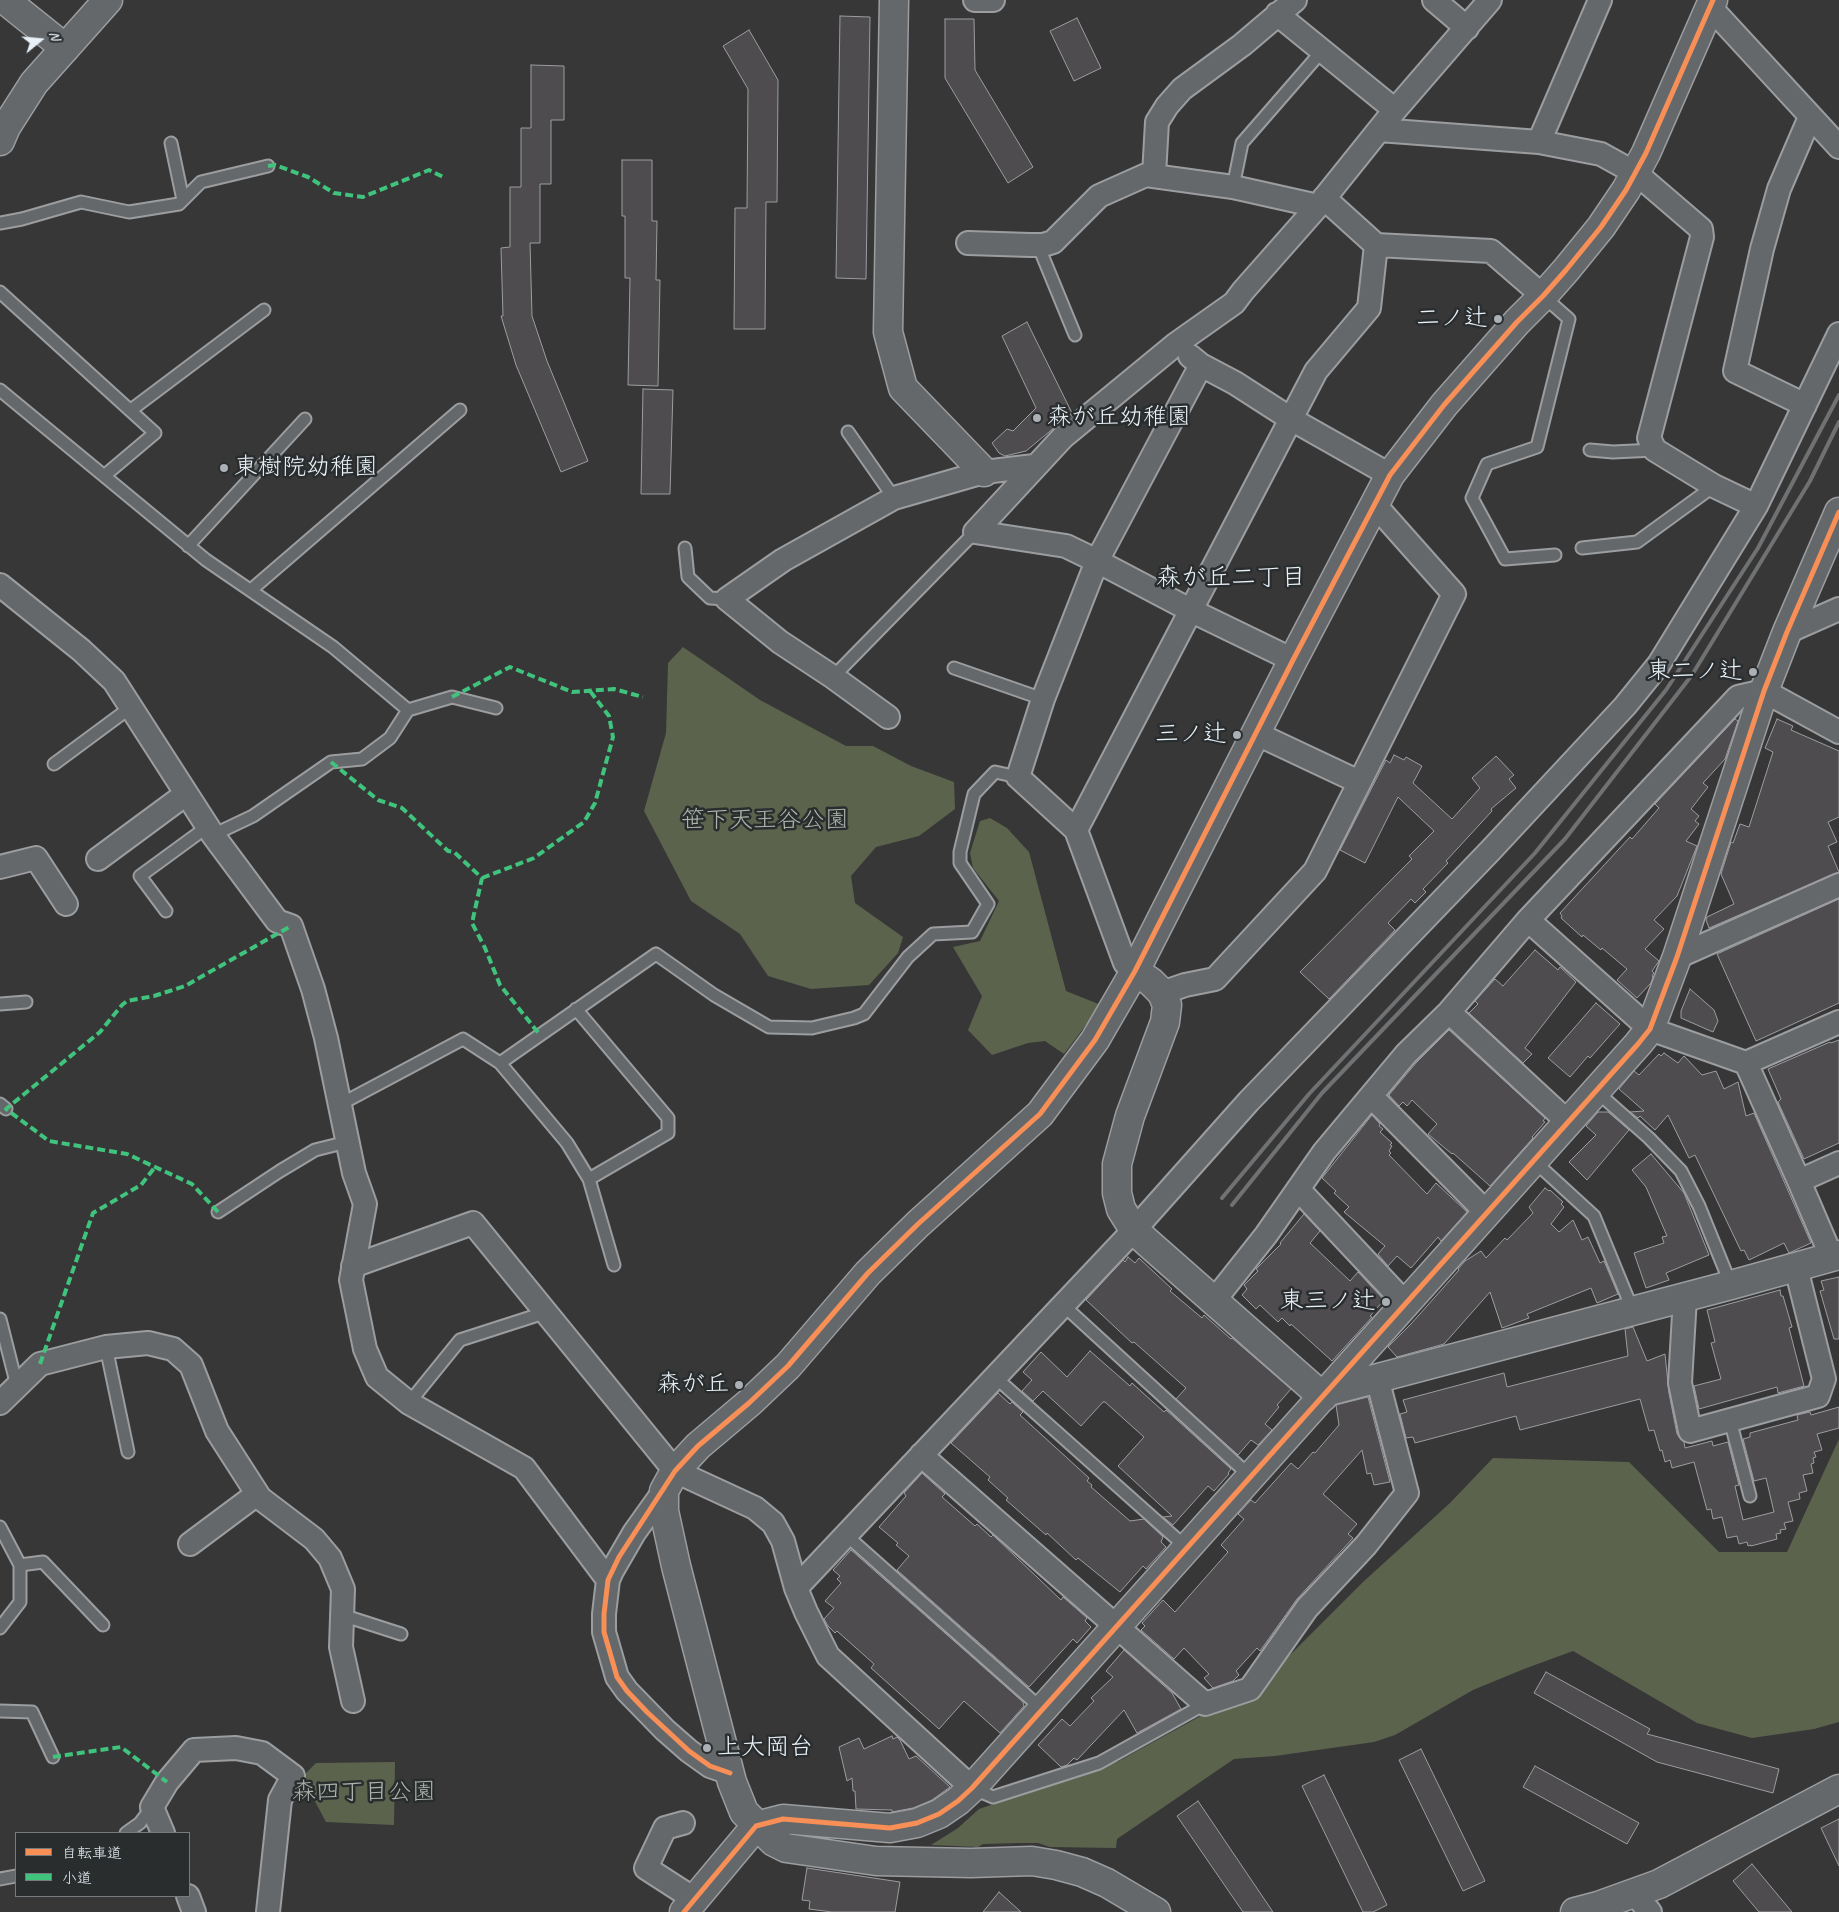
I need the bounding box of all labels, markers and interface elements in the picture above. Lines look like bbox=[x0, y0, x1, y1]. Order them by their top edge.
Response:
north arrow bbox=[15, 15, 65, 65]
text: N bbox=[45, 29, 64, 42]
place label: 二ノ辻 bbox=[1416, 305, 1488, 333]
marker: 二ノ辻 bbox=[1492, 313, 1504, 325]
place label: 森が丘幼稚園 bbox=[1047, 404, 1191, 432]
marker: 森が丘幼稚園 bbox=[1031, 412, 1043, 424]
place label: 東樹院幼稚園 bbox=[234, 454, 378, 482]
marker: 東樹院幼稚園 bbox=[218, 462, 230, 474]
district label: 森が丘二丁目 bbox=[1156, 563, 1306, 593]
place label: 東二ノ辻 bbox=[1647, 658, 1743, 686]
marker: 東二ノ辻 bbox=[1747, 666, 1759, 678]
place label: 三ノ辻 bbox=[1155, 721, 1227, 749]
marker: 三ノ辻 bbox=[1231, 729, 1243, 741]
park label: 笹下天王谷公園 bbox=[681, 807, 849, 835]
place label: 東三ノ辻 bbox=[1280, 1288, 1376, 1316]
marker: 東三ノ辻 bbox=[1380, 1296, 1392, 1308]
place label: 森が丘 bbox=[657, 1371, 729, 1399]
marker: 森が丘 bbox=[733, 1379, 745, 1391]
place label: 上大岡台 bbox=[717, 1734, 813, 1762]
marker: 上大岡台 bbox=[701, 1742, 713, 1754]
park label: 森四丁目公園 bbox=[292, 1779, 436, 1807]
legend bbox=[15, 1832, 190, 1897]
text: 自転車道 bbox=[62, 1844, 122, 1863]
text: 小道 bbox=[62, 1869, 92, 1888]

